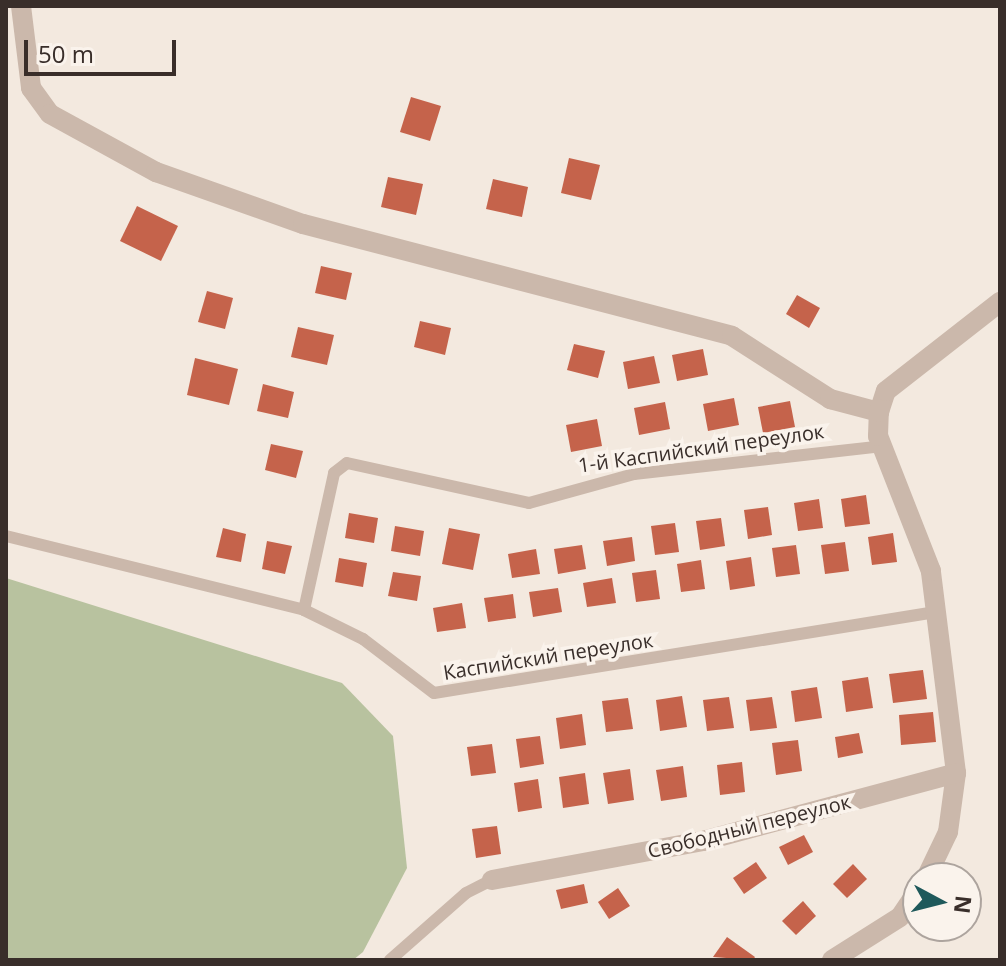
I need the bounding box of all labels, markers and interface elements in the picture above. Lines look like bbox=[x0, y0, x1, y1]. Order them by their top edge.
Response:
scale bar bbox=[28, 24, 180, 74]
text: 50 m bbox=[38, 37, 94, 70]
street label: 1-й Каспийский переулок bbox=[577, 419, 825, 477]
street label: Каспийский переулок bbox=[441, 628, 655, 684]
street label: Свободный переулок bbox=[645, 789, 853, 863]
north arrow bbox=[902, 862, 982, 942]
text: N bbox=[948, 894, 980, 915]

